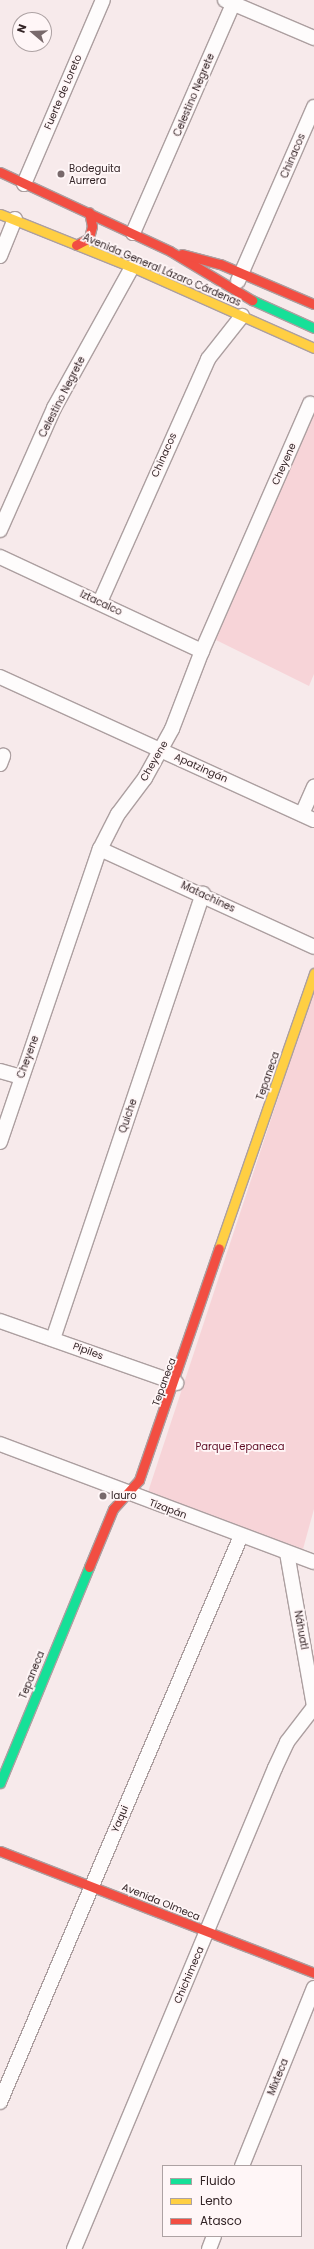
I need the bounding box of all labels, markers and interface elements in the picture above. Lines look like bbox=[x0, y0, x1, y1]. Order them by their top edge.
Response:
north arrow bbox=[12, 12, 52, 52]
text: N bbox=[13, 22, 31, 35]
street label: Celestino Negrete bbox=[171, 52, 217, 138]
street label: Fuerte de Loreto bbox=[42, 53, 84, 131]
street label: Chinacos bbox=[278, 132, 308, 180]
place label: Bodeguita Aurrera bbox=[69, 162, 121, 186]
marker: Bodeguita Aurrera bbox=[56, 169, 66, 179]
street label: Avenida General Lázaro Cárdenas bbox=[81, 231, 243, 309]
street label: Celestino Negrete bbox=[36, 355, 88, 439]
street label: Chinacos bbox=[149, 431, 179, 479]
street label: Cheyene bbox=[269, 441, 299, 487]
street label: Iztacalco bbox=[78, 588, 124, 618]
street label: Cheyene bbox=[138, 739, 170, 783]
street label: Apatzingán bbox=[172, 751, 230, 785]
street label: Matachines bbox=[179, 879, 237, 915]
street label: Cheyene bbox=[15, 1034, 41, 1080]
street label: Tepaneca bbox=[254, 1050, 282, 1102]
street label: Quiche bbox=[117, 1097, 139, 1135]
street label: Pipiles bbox=[71, 1340, 105, 1362]
street label: Tepaneca bbox=[150, 1356, 178, 1408]
park label: Parque Tepaneca bbox=[196, 1441, 284, 1453]
place label: lauro bbox=[111, 1490, 137, 1502]
marker: lauro bbox=[98, 1491, 108, 1501]
street label: Tizapán bbox=[148, 1497, 188, 1521]
street label: Náhuatl bbox=[292, 1610, 310, 1650]
street label: Tepaneca bbox=[17, 1649, 47, 1701]
street label: Yaqui bbox=[109, 1804, 131, 1834]
street label: Avenida Olmeca bbox=[120, 1881, 202, 1923]
street label: Chichimeca bbox=[172, 1945, 206, 2005]
street label: Mixteca bbox=[265, 2057, 291, 2097]
legend bbox=[162, 2165, 302, 2237]
text: Fluido bbox=[200, 2172, 235, 2189]
text: Lento bbox=[200, 2192, 232, 2209]
text: Atasco bbox=[200, 2212, 242, 2229]

